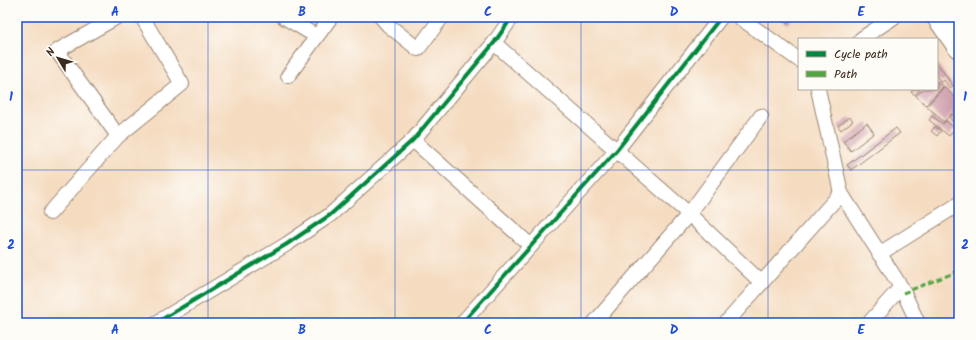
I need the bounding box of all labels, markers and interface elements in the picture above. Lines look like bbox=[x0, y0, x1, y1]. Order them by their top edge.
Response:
text: A bbox=[111, 2, 119, 23]
text: B bbox=[298, 2, 306, 23]
text: C bbox=[484, 2, 492, 23]
text: D bbox=[670, 2, 679, 23]
text: E bbox=[857, 2, 865, 23]
north arrow bbox=[38, 38, 78, 78]
legend bbox=[798, 38, 938, 90]
text: N bbox=[42, 44, 60, 61]
text: Cycle path bbox=[834, 45, 888, 64]
text: Path bbox=[834, 65, 857, 84]
text: 1 bbox=[9, 87, 13, 108]
text: 1 bbox=[963, 87, 967, 108]
text: 2 bbox=[7, 235, 15, 256]
text: 2 bbox=[961, 235, 969, 256]
text: A bbox=[111, 320, 119, 340]
text: B bbox=[298, 320, 306, 340]
text: C bbox=[484, 320, 492, 340]
text: D bbox=[670, 320, 679, 340]
text: E bbox=[857, 320, 865, 340]

